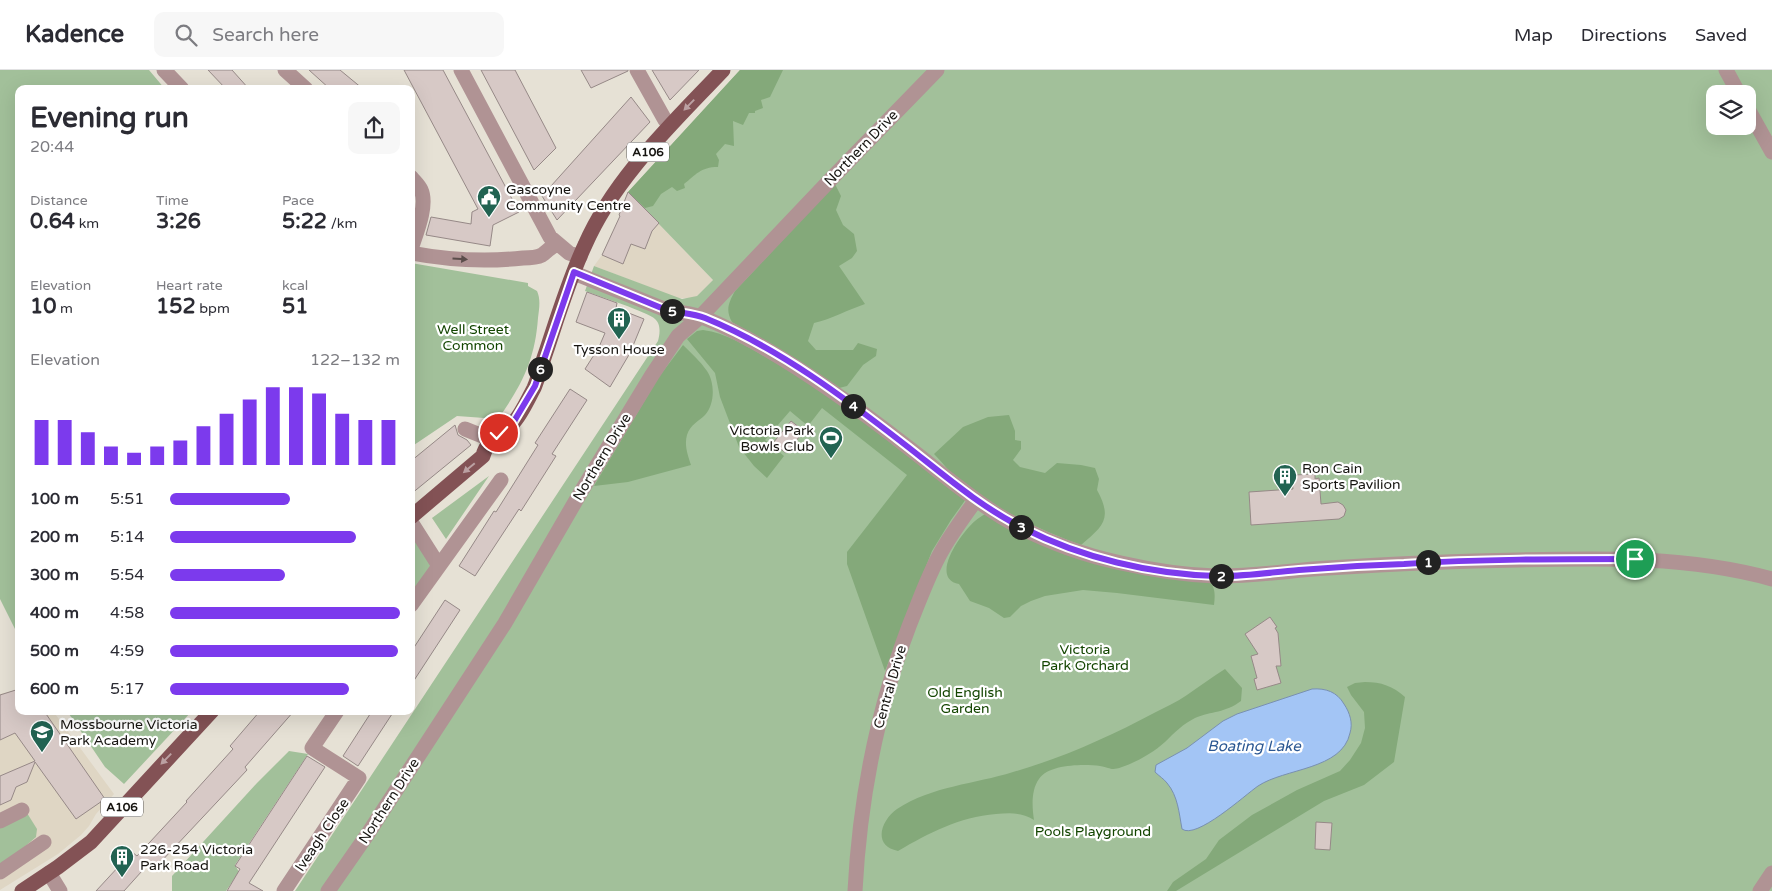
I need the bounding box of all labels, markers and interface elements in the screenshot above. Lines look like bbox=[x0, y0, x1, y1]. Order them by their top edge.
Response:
search box bbox=[154, 12, 504, 57]
text: Kadence bbox=[25, 20, 124, 49]
icon: search bbox=[172, 21, 200, 49]
text: Search here bbox=[212, 24, 319, 46]
text: Map bbox=[1514, 24, 1553, 46]
text: Directions bbox=[1581, 24, 1667, 46]
text: Saved bbox=[1695, 24, 1747, 46]
map controls bbox=[1706, 85, 1756, 135]
button: layers bbox=[1706, 85, 1756, 135]
one-way arrow bbox=[683, 99, 695, 111]
text: Evening run bbox=[30, 101, 189, 135]
button: share bbox=[348, 102, 400, 154]
street label: Northern Drive bbox=[821, 107, 901, 189]
text: 20:44 bbox=[30, 137, 74, 157]
road number: A106 bbox=[627, 142, 669, 161]
place label: Gascoyne Community Centre bbox=[506, 181, 631, 214]
public building icon: Gascoyne Community Centre bbox=[476, 184, 502, 218]
text: Distance bbox=[30, 192, 88, 209]
text: Time bbox=[156, 192, 189, 209]
text: Pace bbox=[282, 192, 314, 209]
text: 0.64 bbox=[30, 209, 75, 234]
text: 3:26 bbox=[156, 209, 201, 234]
text: 5:22 bbox=[282, 209, 327, 234]
text: km bbox=[75, 215, 99, 232]
text: /km bbox=[327, 215, 357, 232]
one-way arrow bbox=[452, 256, 468, 264]
text: Elevation bbox=[30, 277, 91, 294]
text: Heart rate bbox=[156, 277, 223, 294]
text: kcal bbox=[282, 277, 308, 294]
text: 10 bbox=[30, 294, 56, 319]
text: 152 bbox=[156, 294, 196, 319]
text: 51 bbox=[282, 294, 308, 319]
pin: 5 bbox=[660, 298, 684, 324]
text: m bbox=[56, 300, 73, 317]
text: bpm bbox=[196, 300, 230, 317]
text: 5 bbox=[668, 303, 677, 320]
building icon: Tysson House bbox=[606, 306, 632, 340]
park label: Well Street Common bbox=[437, 321, 510, 354]
place label: Tysson House bbox=[573, 341, 665, 358]
text: Elevation bbox=[30, 350, 100, 370]
text: 122–132 m bbox=[310, 350, 400, 370]
pin: 6 bbox=[528, 356, 552, 382]
text: 6 bbox=[536, 361, 545, 378]
pin: 4 bbox=[840, 394, 866, 418]
text: 4 bbox=[849, 398, 858, 415]
street label: Northern Drive bbox=[569, 410, 635, 504]
pin bbox=[478, 412, 520, 454]
icon: check bbox=[485, 419, 513, 447]
place label: Victoria Park Bowls Club bbox=[729, 422, 814, 455]
sports icon: Victoria Park Bowls Club bbox=[818, 425, 844, 459]
place label: Ron Cain Sports Pavilion bbox=[1302, 460, 1401, 493]
one-way arrow bbox=[462, 462, 475, 473]
building icon: Ron Cain Sports Pavilion bbox=[1272, 463, 1298, 497]
text: 100 m bbox=[30, 489, 79, 509]
text: 5:51 bbox=[110, 489, 144, 509]
pin: 3 bbox=[1008, 514, 1034, 540]
text: 3 bbox=[1017, 519, 1026, 536]
text: 200 m bbox=[30, 527, 79, 547]
text: 5:14 bbox=[110, 527, 144, 547]
pin bbox=[1614, 538, 1656, 580]
icon: arrive bbox=[1621, 545, 1649, 573]
pin: 1 bbox=[1416, 550, 1440, 574]
text: 1 bbox=[1424, 554, 1433, 571]
pin: 2 bbox=[1208, 564, 1234, 588]
text: 300 m bbox=[30, 565, 79, 585]
text: 5:54 bbox=[110, 565, 144, 585]
text: 2 bbox=[1217, 568, 1226, 585]
text: 400 m bbox=[30, 603, 79, 623]
text: 4:58 bbox=[110, 603, 144, 623]
text: 500 m bbox=[30, 641, 79, 661]
text: 4:59 bbox=[110, 641, 144, 661]
park label: Victoria Park Orchard bbox=[1041, 641, 1129, 674]
street label: Central Drive bbox=[870, 643, 910, 731]
text: 600 m bbox=[30, 679, 79, 699]
text: 5:17 bbox=[110, 679, 144, 699]
park label: Old English Garden bbox=[927, 684, 1003, 717]
place label: Mossbourne Victoria Park Academy bbox=[60, 716, 198, 749]
school or university icon: Mossbourne Victoria Park Academy bbox=[29, 719, 55, 753]
water label: Boating Lake bbox=[1207, 737, 1302, 755]
one-way arrow bbox=[160, 753, 172, 765]
street label: Northern Drive bbox=[355, 755, 423, 847]
street label: Iveagh Close bbox=[291, 795, 353, 875]
road number: A106 bbox=[101, 798, 143, 816]
park label: Pools Playground bbox=[1035, 823, 1151, 840]
place label: 226-254 Victoria Park Road bbox=[140, 841, 253, 874]
building icon: 226-254 Victoria Park Road bbox=[109, 844, 135, 878]

